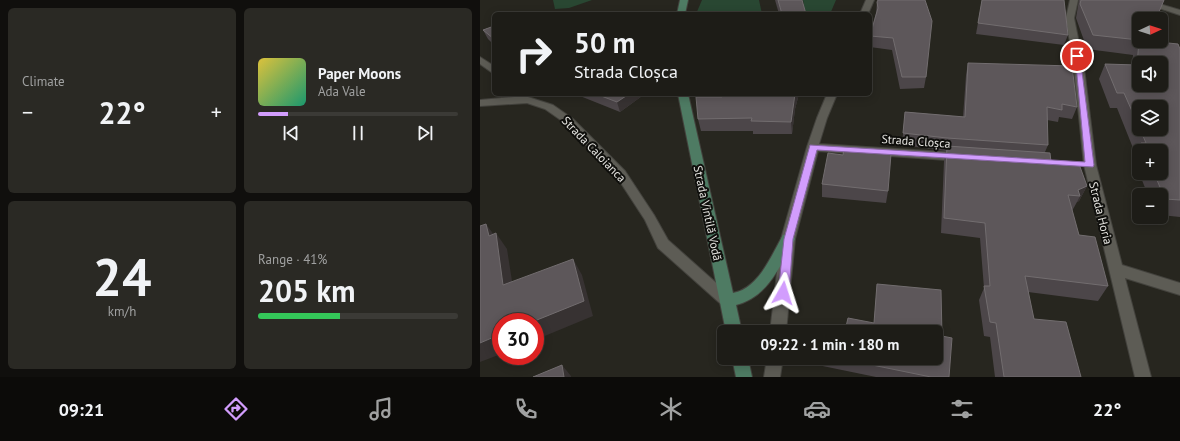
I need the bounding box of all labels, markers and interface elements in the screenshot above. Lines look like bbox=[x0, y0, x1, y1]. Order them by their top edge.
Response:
north arrow bbox=[1132, 12, 1168, 48]
map controls bbox=[1132, 12, 1168, 224]
text: 50 m bbox=[574, 24, 635, 61]
icon: right bbox=[508, 28, 560, 80]
pin bbox=[1060, 39, 1094, 73]
icon: arrive bbox=[1066, 45, 1088, 67]
button: sound bbox=[1132, 56, 1168, 92]
text: Strada Cloșca bbox=[574, 60, 678, 83]
text: Paper Moons bbox=[318, 64, 401, 83]
text: Climate bbox=[22, 73, 65, 90]
text: Ada Vale bbox=[318, 83, 366, 100]
text: 22° bbox=[98, 93, 146, 132]
text: − bbox=[22, 98, 33, 126]
text: + bbox=[211, 98, 222, 126]
button: layers bbox=[1132, 100, 1168, 136]
street label: Strada Caloianca bbox=[559, 113, 629, 185]
icon: previous bbox=[280, 122, 302, 144]
icon: pause bbox=[347, 122, 369, 144]
icon: next bbox=[414, 122, 436, 144]
street label: Strada Cloșca bbox=[881, 131, 951, 151]
button: + bbox=[1132, 144, 1168, 180]
street label: Strada Vintilă Vodă bbox=[691, 164, 725, 262]
street label: Strada Horia bbox=[1086, 180, 1116, 246]
button: − bbox=[1132, 188, 1168, 224]
text: 24 bbox=[93, 243, 151, 310]
text: Range · 41% bbox=[258, 251, 327, 268]
text: 205 km bbox=[258, 271, 356, 310]
position arrow bbox=[762, 272, 804, 314]
text: km/h bbox=[108, 303, 136, 320]
speed limit sign: 30 bbox=[492, 313, 544, 365]
text: 09:22 · 1 min · 180 m bbox=[761, 335, 899, 354]
icon: directions bbox=[222, 395, 250, 423]
icon: music bbox=[367, 395, 395, 423]
icon: phone bbox=[512, 395, 540, 423]
icon: climate bbox=[657, 395, 685, 423]
icon: car bbox=[803, 395, 831, 423]
icon: filters bbox=[948, 395, 976, 423]
text: 09:21 bbox=[59, 398, 104, 421]
text: 22° bbox=[1093, 398, 1121, 421]

